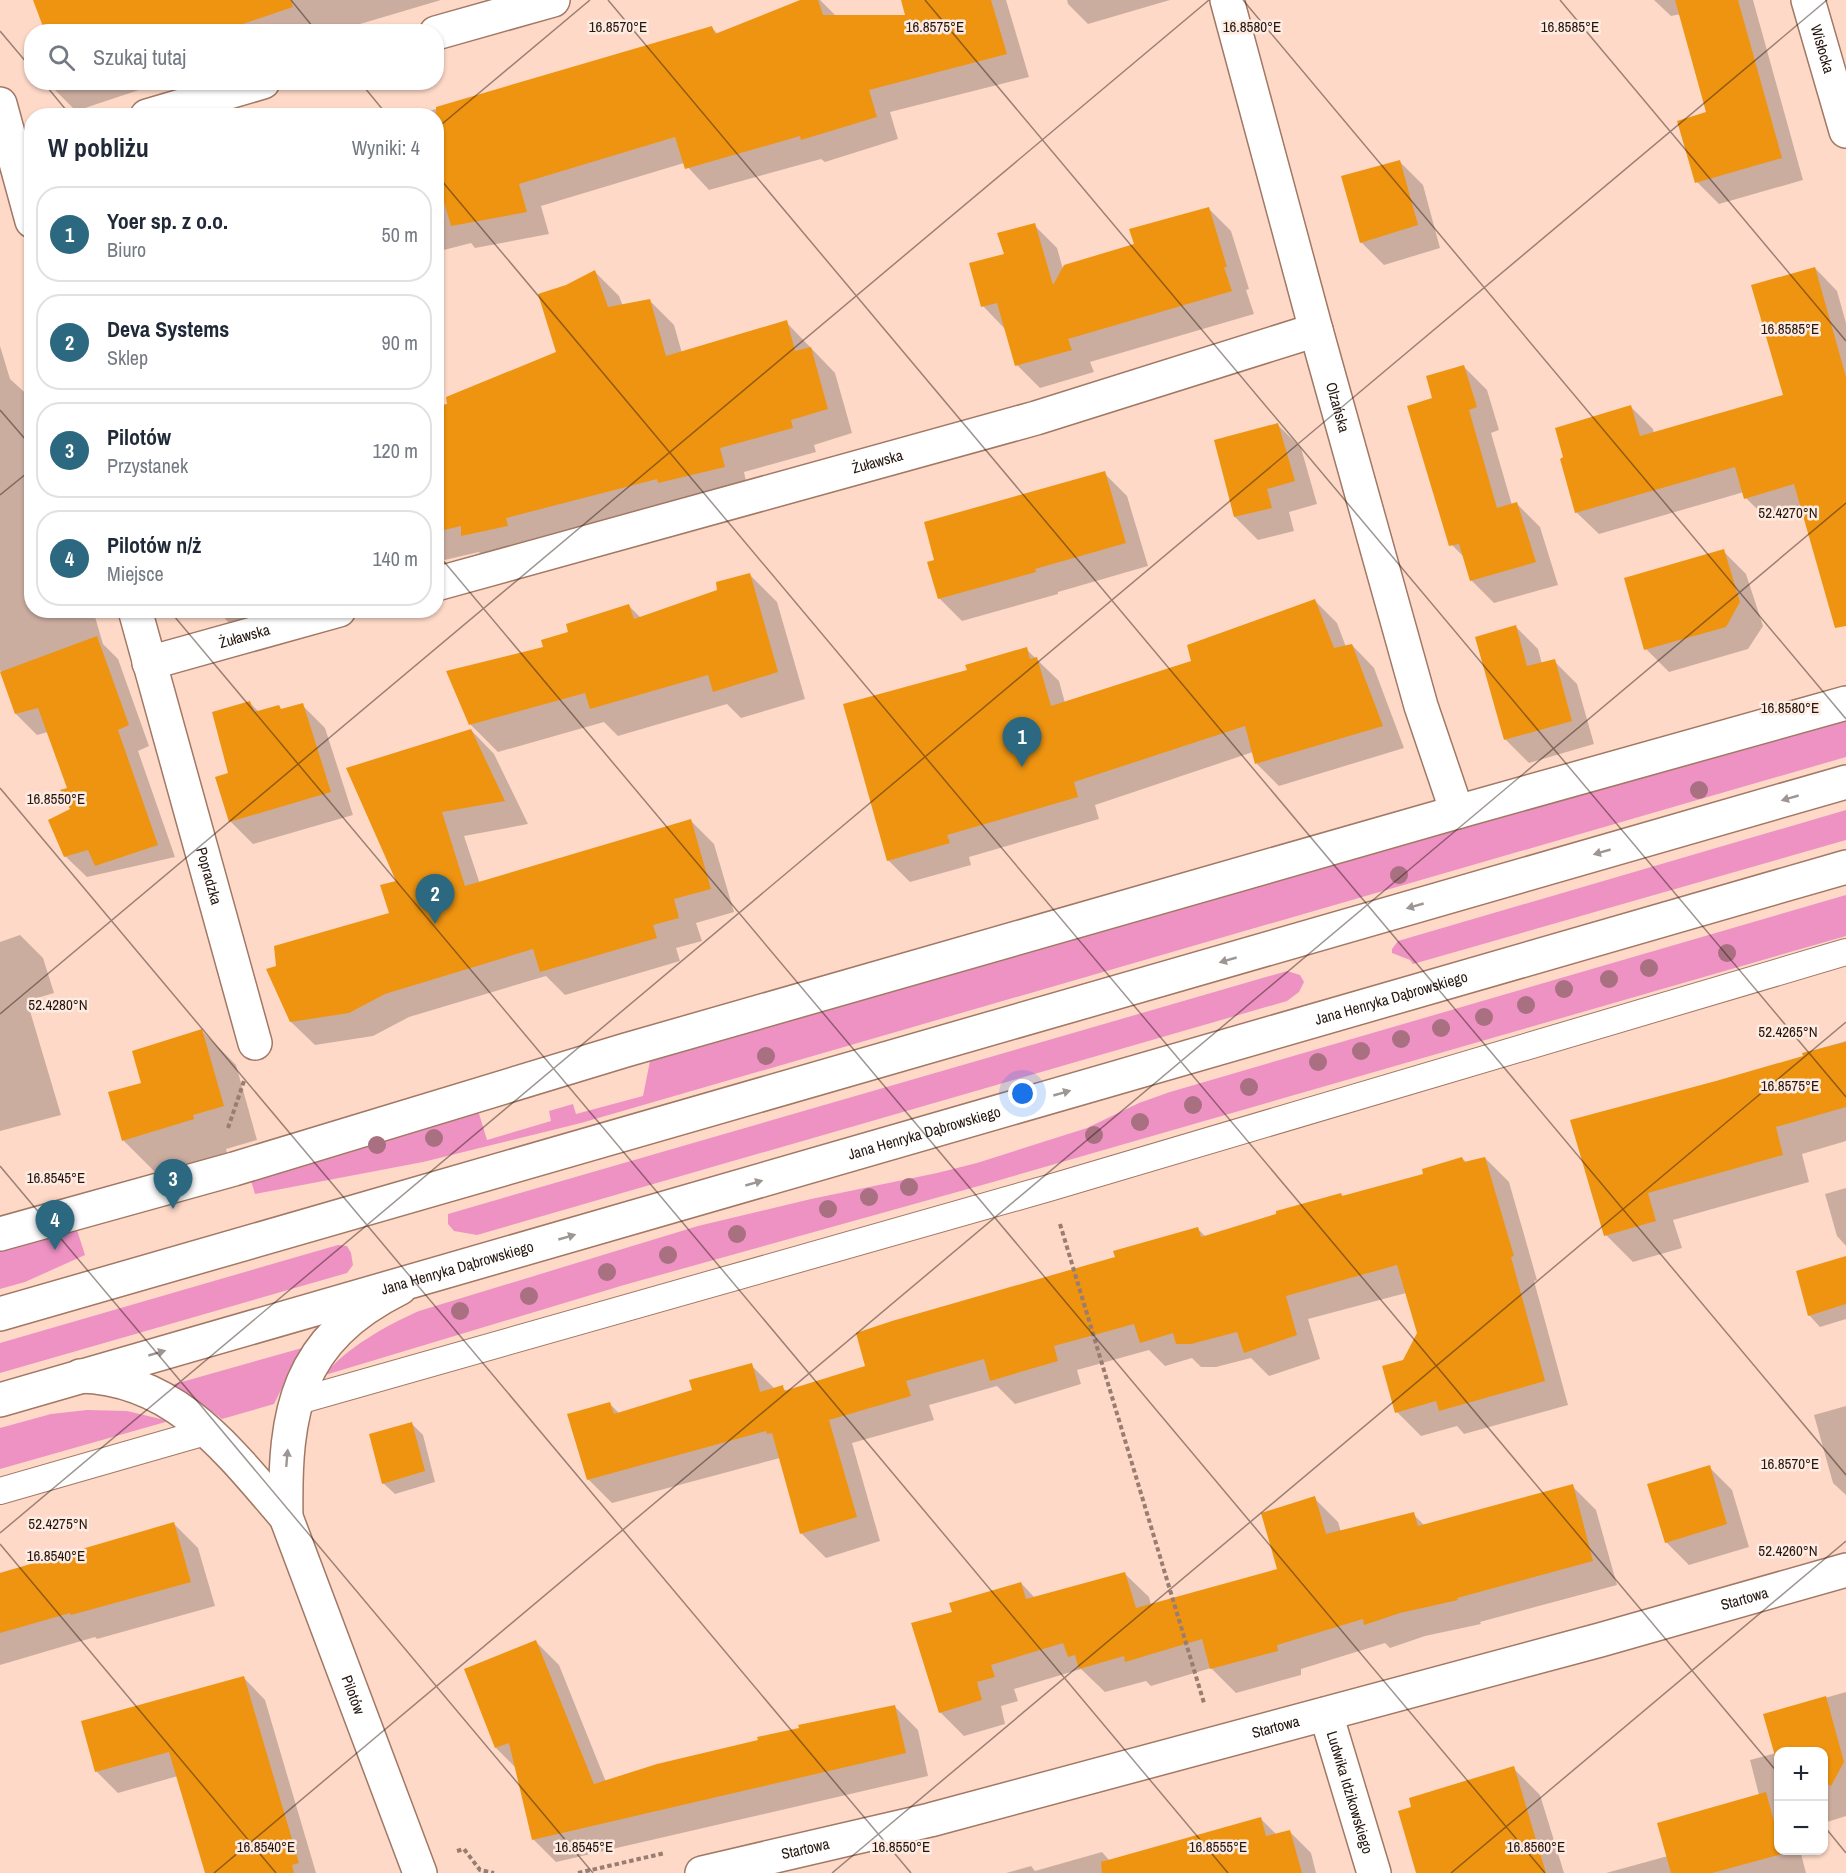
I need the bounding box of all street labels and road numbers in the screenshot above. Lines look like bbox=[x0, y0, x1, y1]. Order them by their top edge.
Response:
street label: Wisłocka bbox=[1806, 22, 1840, 76]
street label: Olzańska bbox=[1321, 380, 1355, 435]
street label: Żuławska bbox=[849, 444, 905, 478]
street label: Żuławska bbox=[216, 619, 272, 653]
street label: Popradzka bbox=[191, 845, 227, 907]
street label: Jana Henryka Dąbrowskiego bbox=[1312, 966, 1470, 1030]
street label: Jana Henryka Dąbrowskiego bbox=[845, 1101, 1003, 1165]
street label: Jana Henryka Dąbrowskiego bbox=[378, 1235, 536, 1299]
street label: Startowa bbox=[1718, 1582, 1771, 1615]
street label: Pilotów bbox=[336, 1672, 370, 1717]
street label: Startowa bbox=[1249, 1710, 1302, 1743]
street label: Ludwika Idzikowskiego bbox=[1322, 1728, 1379, 1856]
street label: Startowa bbox=[779, 1833, 831, 1864]

